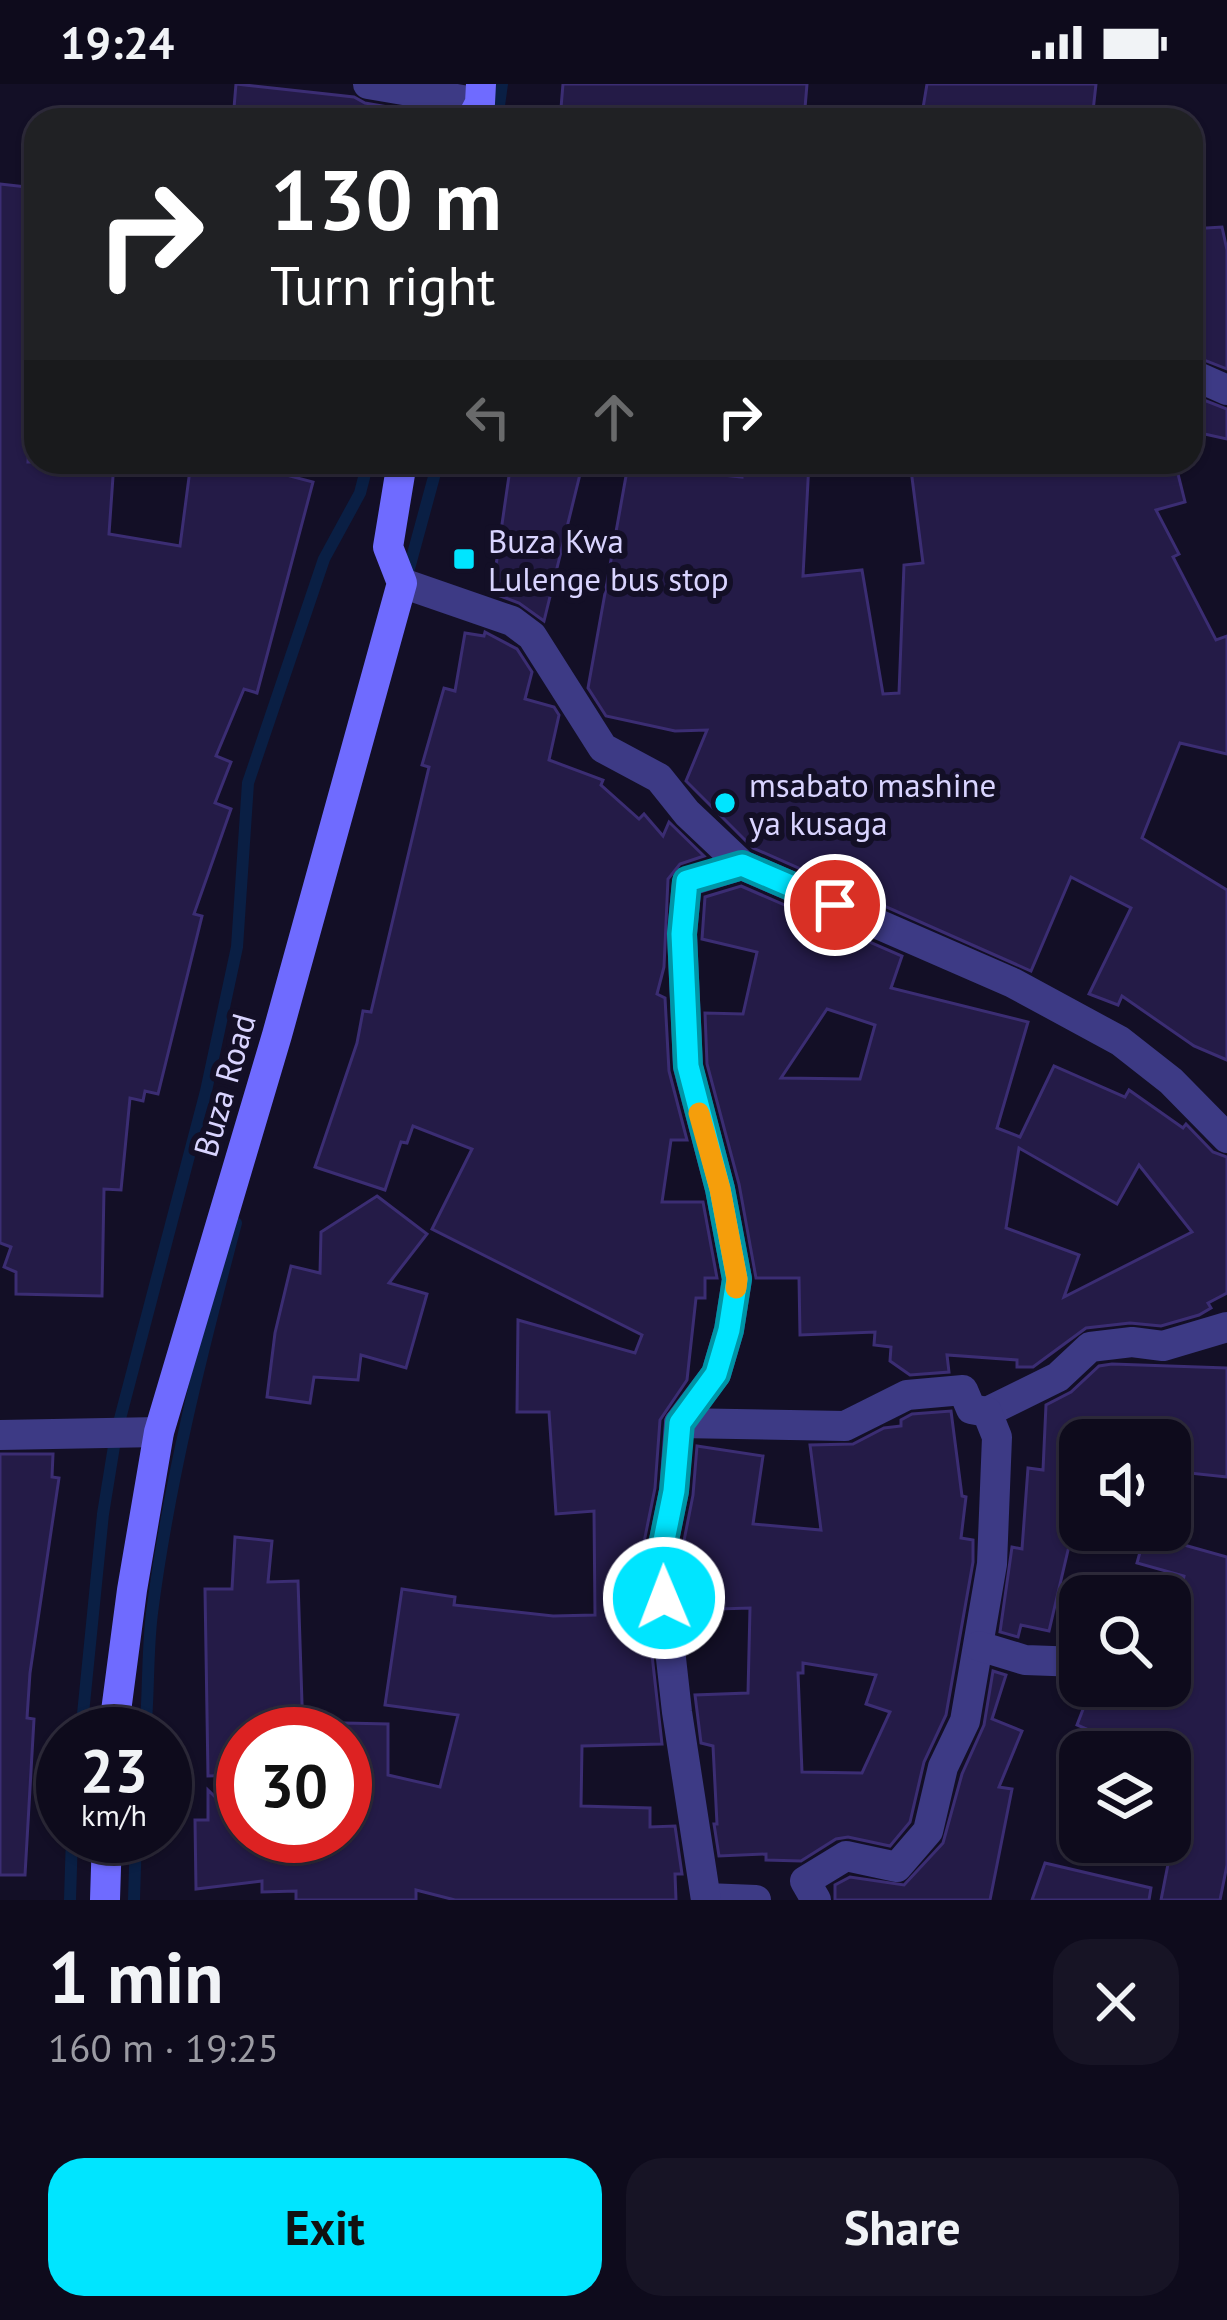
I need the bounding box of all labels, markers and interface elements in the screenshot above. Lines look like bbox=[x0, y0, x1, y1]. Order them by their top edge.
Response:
text: 19:24 bbox=[60, 13, 174, 71]
text: 130 m bbox=[270, 144, 502, 253]
icon: right bbox=[72, 156, 228, 312]
text: Turn right bbox=[270, 250, 495, 320]
icon: left bbox=[455, 384, 521, 450]
icon: ahead bbox=[581, 384, 647, 450]
icon: right bbox=[707, 384, 773, 450]
place label: Buza Kwa Lulenge bus stop bbox=[488, 519, 729, 600]
marker: Buza Kwa Lulenge bus stop bbox=[451, 546, 477, 572]
place label: msabato mashine ya kusaga bbox=[749, 763, 996, 844]
marker: msabato mashine ya kusaga bbox=[712, 790, 738, 816]
pin bbox=[784, 854, 886, 956]
icon: arrive bbox=[802, 872, 868, 938]
street label: Buza Road bbox=[183, 1008, 265, 1162]
map controls bbox=[1059, 1419, 1191, 1863]
button: sound bbox=[1059, 1419, 1191, 1551]
position arrow bbox=[601, 1535, 727, 1661]
button: search bbox=[1059, 1575, 1191, 1707]
speed limit sign: 30 bbox=[216, 1707, 372, 1863]
text: 23 bbox=[80, 1731, 148, 1809]
button: layers bbox=[1059, 1731, 1191, 1863]
text: km/h bbox=[81, 1795, 147, 1834]
text: 1 min bbox=[48, 1930, 224, 2023]
button: close bbox=[1053, 1939, 1179, 2065]
text: 160 m · 19:25 bbox=[48, 2022, 279, 2073]
button: Exit bbox=[48, 2158, 602, 2296]
button: Share bbox=[626, 2158, 1179, 2296]

